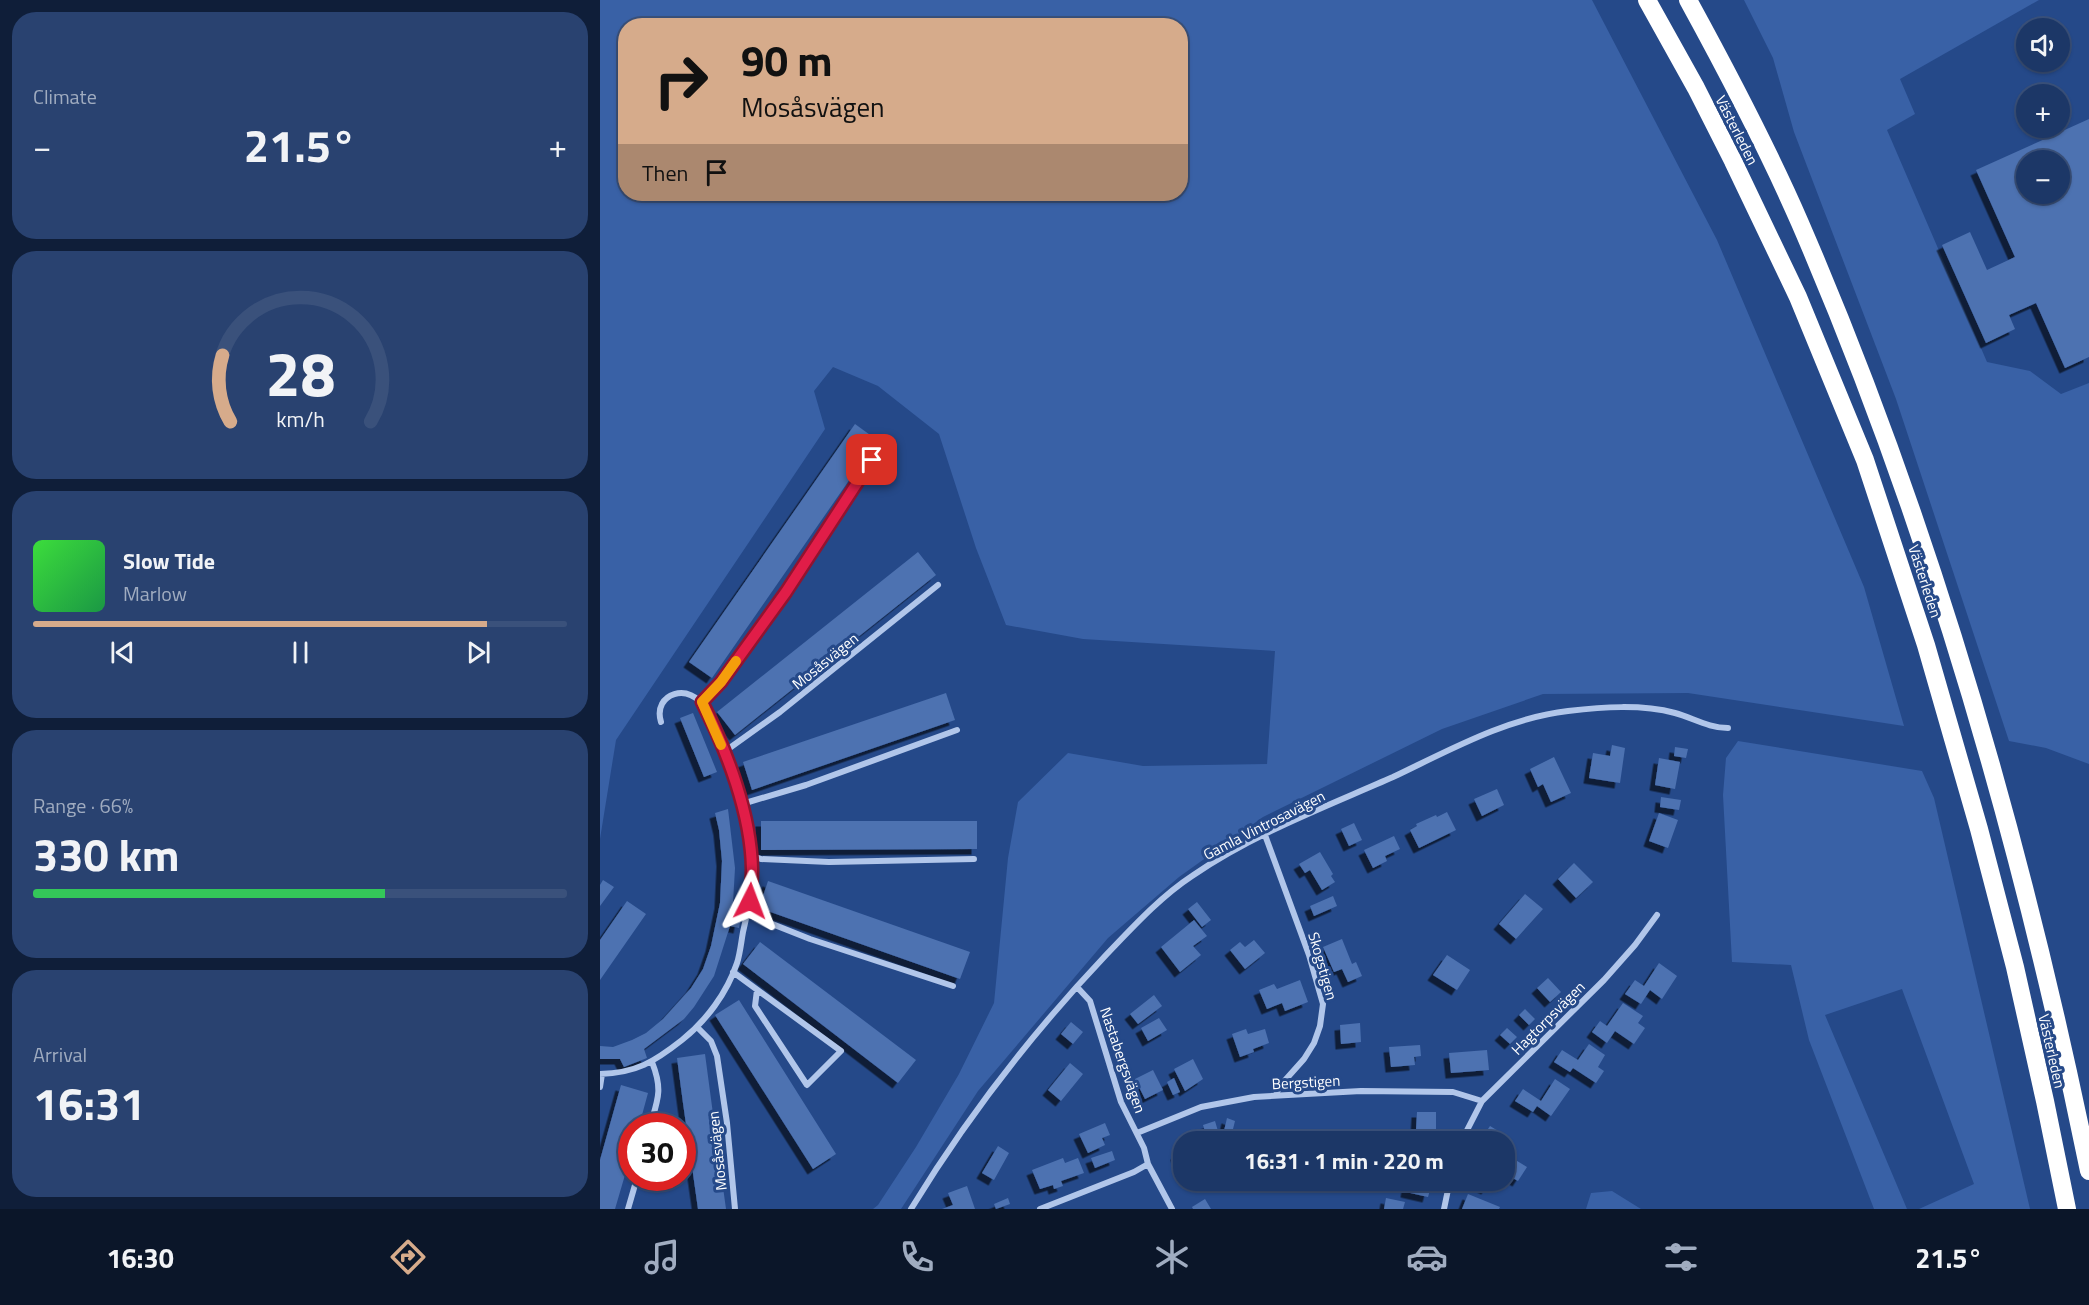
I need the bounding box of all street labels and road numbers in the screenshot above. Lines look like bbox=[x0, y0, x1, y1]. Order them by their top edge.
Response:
street label: Västerleden bbox=[1710, 91, 1764, 169]
street label: Västerleden bbox=[1902, 542, 1948, 620]
street label: Mosåsvägen bbox=[787, 627, 863, 695]
street label: Gamla Vintrosavägen bbox=[1199, 784, 1329, 866]
street label: Skogstigen bbox=[1302, 929, 1344, 1003]
street label: Hagtorpsvägen bbox=[1506, 976, 1590, 1060]
street label: Nastabergsvägen bbox=[1094, 1004, 1152, 1116]
street label: Västerleden bbox=[2032, 1012, 2072, 1090]
street label: Bergstigen bbox=[1271, 1069, 1341, 1095]
street label: Mosåsvägen bbox=[701, 1110, 733, 1192]

